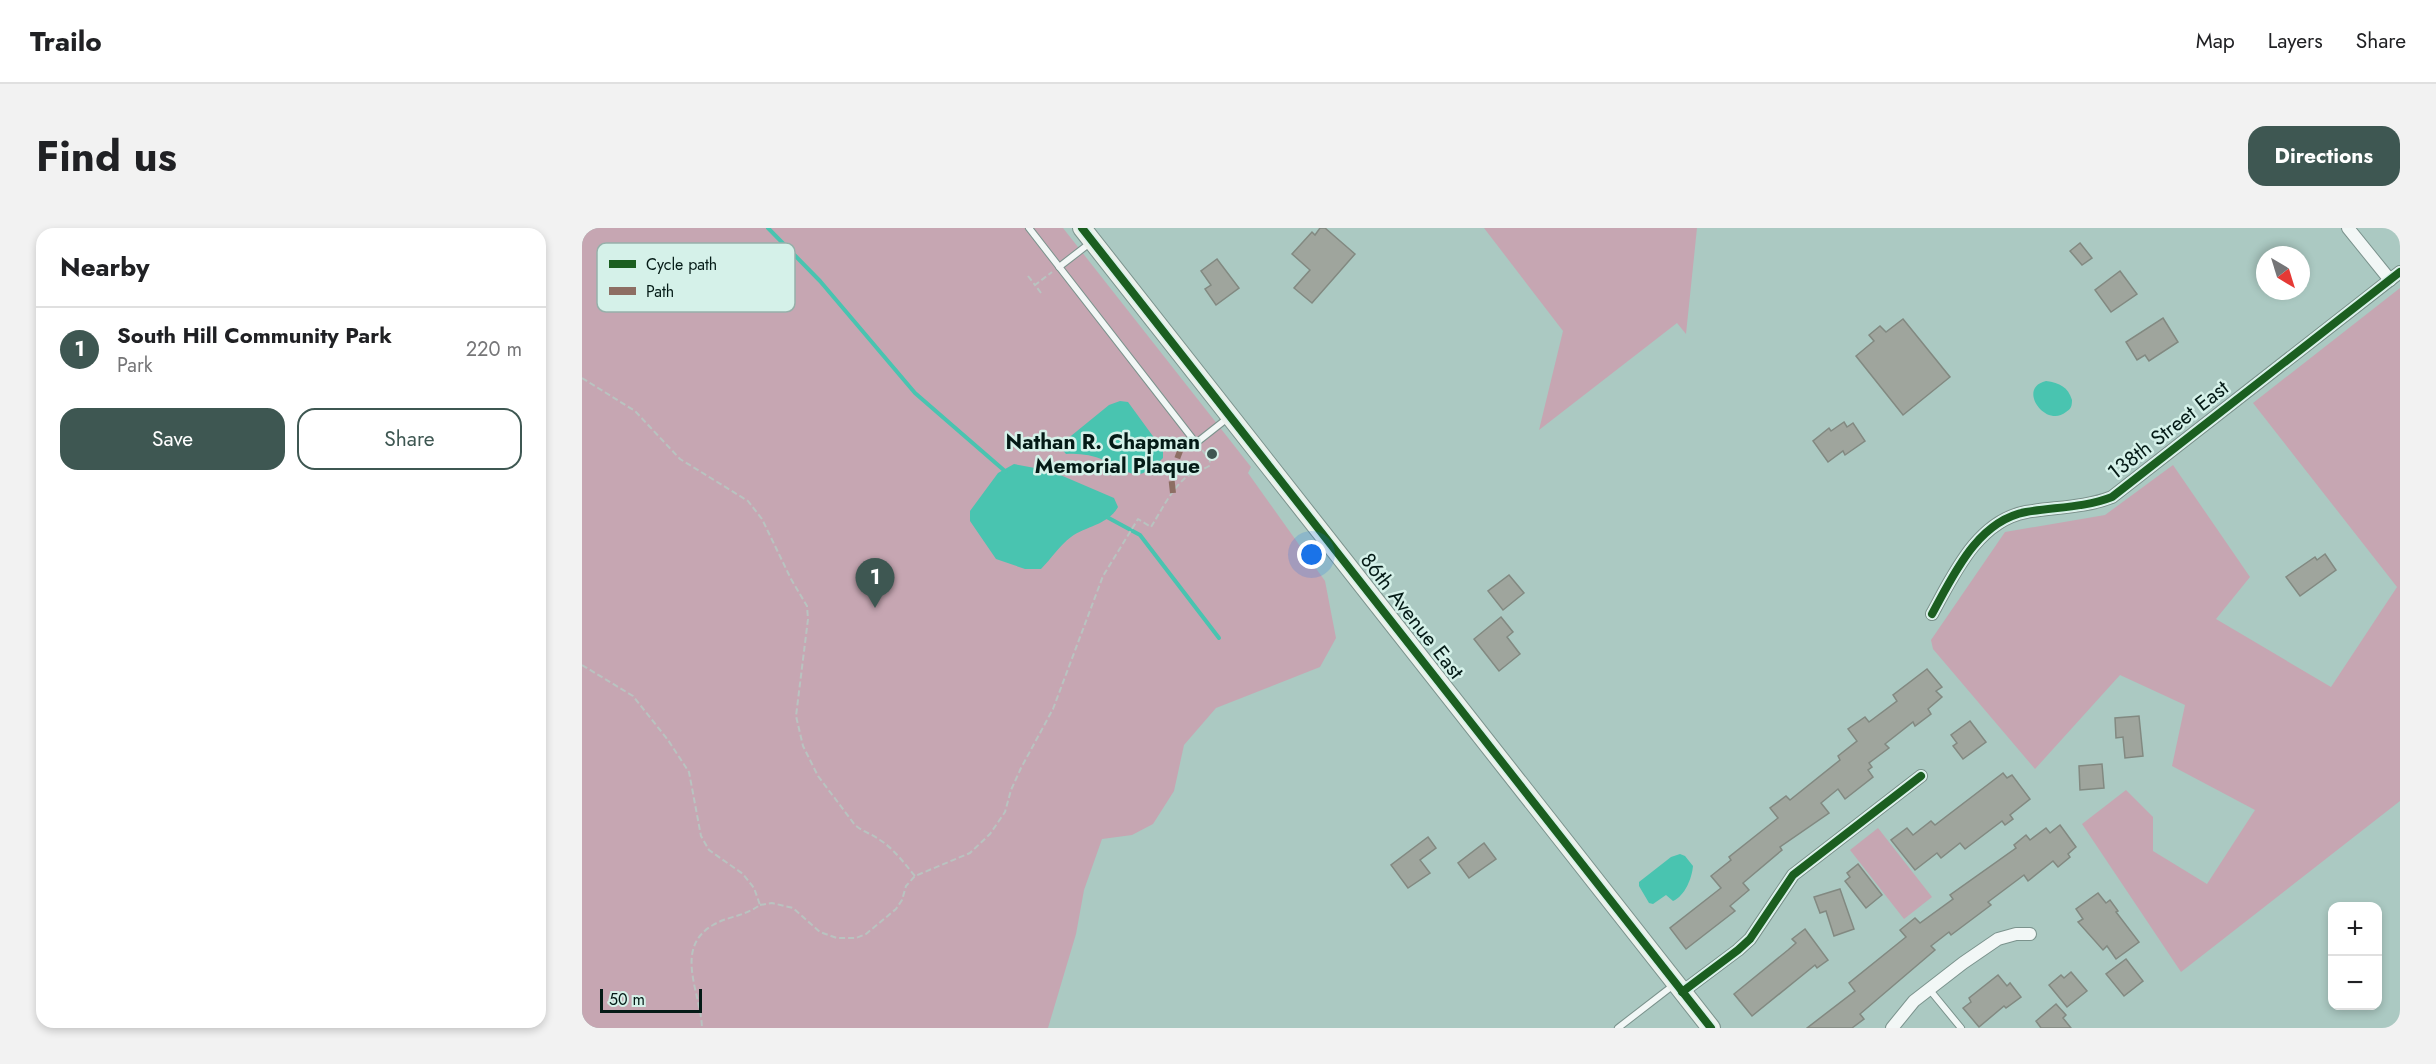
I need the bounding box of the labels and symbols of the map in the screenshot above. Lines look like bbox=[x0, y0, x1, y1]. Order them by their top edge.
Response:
legend bbox=[597, 243, 795, 312]
north arrow bbox=[2256, 246, 2310, 300]
text: Cycle path bbox=[646, 253, 717, 276]
text: Path bbox=[646, 280, 674, 303]
street label: 138th Street East bbox=[2101, 373, 2235, 487]
place label: Nathan R. Chapman Memorial Plaque bbox=[1005, 427, 1200, 481]
marker: Nathan R. Chapman Memorial Plaque bbox=[1205, 447, 1219, 461]
your location bbox=[1297, 540, 1326, 569]
street label: 86th Avenue East bbox=[1353, 547, 1471, 685]
pin: 1 bbox=[856, 558, 894, 608]
scale bar bbox=[600, 986, 702, 1014]

